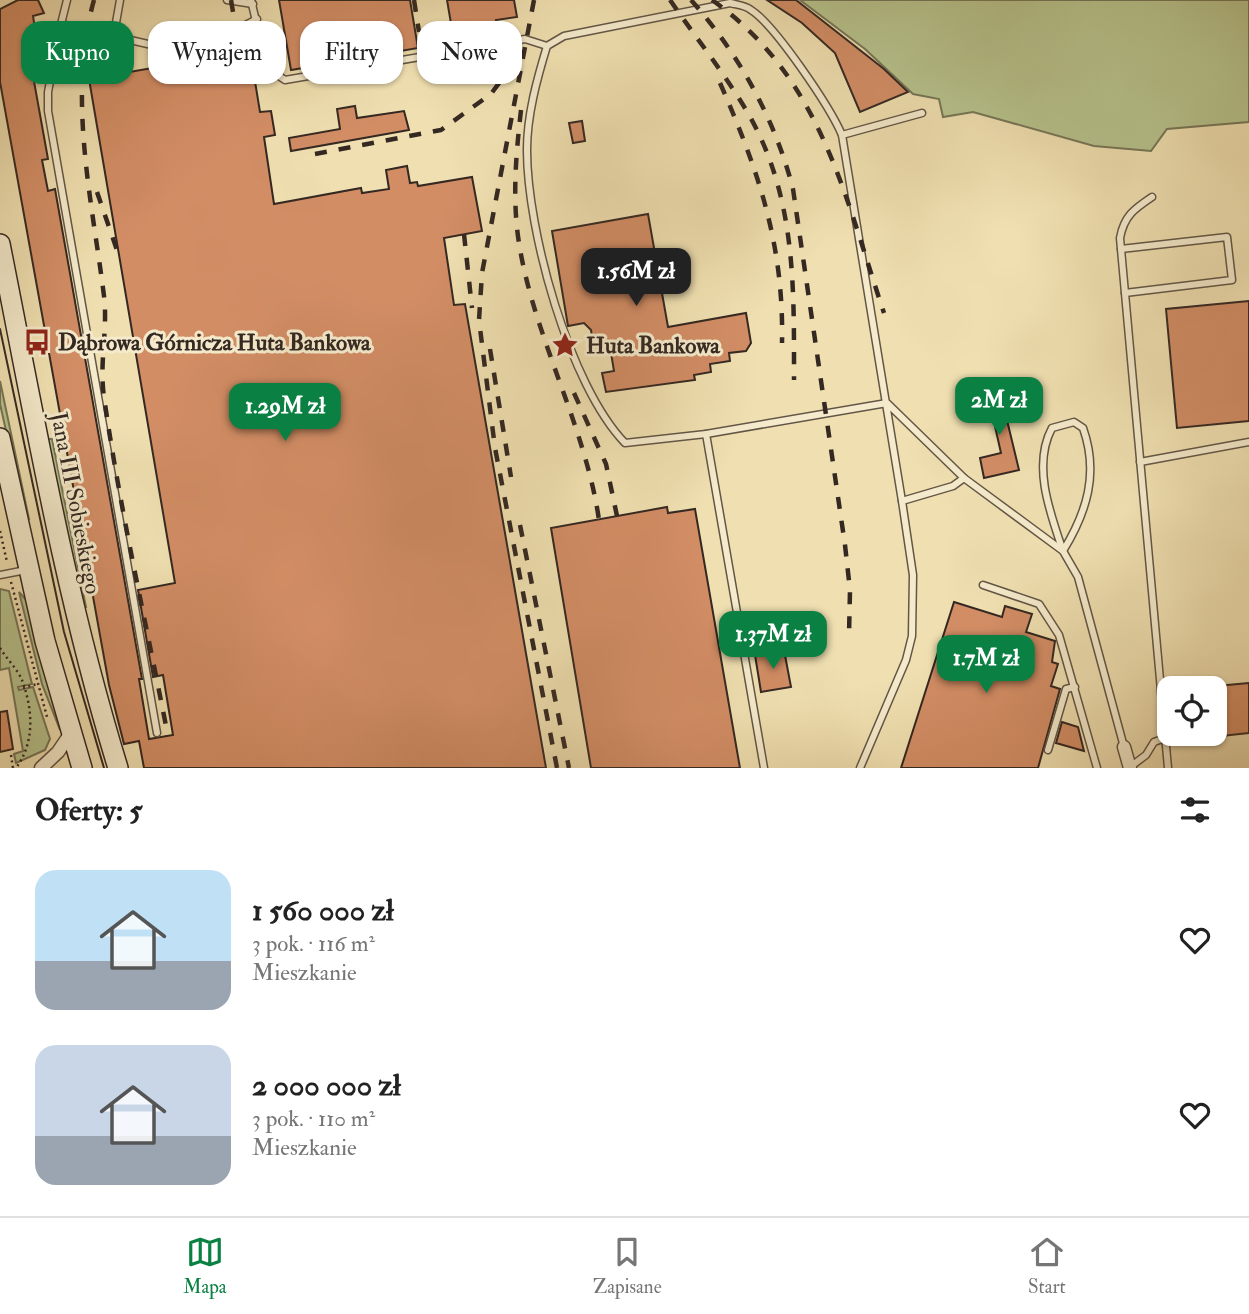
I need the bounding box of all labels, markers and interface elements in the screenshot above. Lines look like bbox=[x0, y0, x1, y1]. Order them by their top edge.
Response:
chip: Kupno bbox=[21, 21, 134, 84]
chip: Wynajem bbox=[148, 21, 286, 84]
chip: Filtry bbox=[300, 21, 403, 84]
chip: Nowe bbox=[417, 21, 522, 84]
pin: 1.56M zł bbox=[564, 248, 708, 308]
text: 1.56M zł bbox=[597, 256, 675, 285]
bus stop icon: Dąbrowa Górnicza Huta Bankowa bbox=[22, 327, 52, 357]
place label: Dąbrowa Górnicza Huta Bankowa bbox=[58, 328, 372, 357]
place icon: Huta Bankowa bbox=[550, 330, 580, 360]
place label: Huta Bankowa bbox=[586, 331, 721, 360]
pin: 2M zł bbox=[950, 378, 1048, 437]
pin: 1.29M zł bbox=[213, 384, 357, 443]
text: 2M zł bbox=[971, 385, 1027, 414]
text: 1.29M zł bbox=[245, 391, 325, 420]
street label: Jana III Sobieskiego bbox=[44, 409, 108, 596]
pin: 1.37M zł bbox=[701, 612, 845, 671]
text: 1.37M zł bbox=[735, 619, 811, 648]
pin: 1.7M zł bbox=[921, 636, 1051, 695]
text: 1.7M zł bbox=[953, 643, 1019, 672]
map controls bbox=[1157, 676, 1227, 746]
button: locate bbox=[1157, 676, 1227, 746]
icon: filters bbox=[1176, 791, 1214, 829]
text: Oferty: 5 bbox=[35, 792, 143, 829]
text: 1 560 000 zł bbox=[252, 892, 394, 929]
icon: home bbox=[91, 898, 175, 982]
icon: heart bbox=[1176, 921, 1214, 959]
text: 3 pok. · 116 m² bbox=[252, 929, 375, 958]
text: Mieszkanie bbox=[252, 958, 357, 987]
text: 2 000 000 zł bbox=[252, 1067, 401, 1104]
icon: home bbox=[91, 1073, 175, 1157]
icon: heart bbox=[1176, 1096, 1214, 1134]
text: 3 pok. · 110 m² bbox=[252, 1104, 375, 1133]
text: Mieszkanie bbox=[252, 1133, 357, 1162]
tab: Mapa bbox=[183, 1233, 227, 1299]
tab: Zapisane bbox=[593, 1233, 662, 1299]
tab: Start bbox=[1028, 1233, 1066, 1299]

